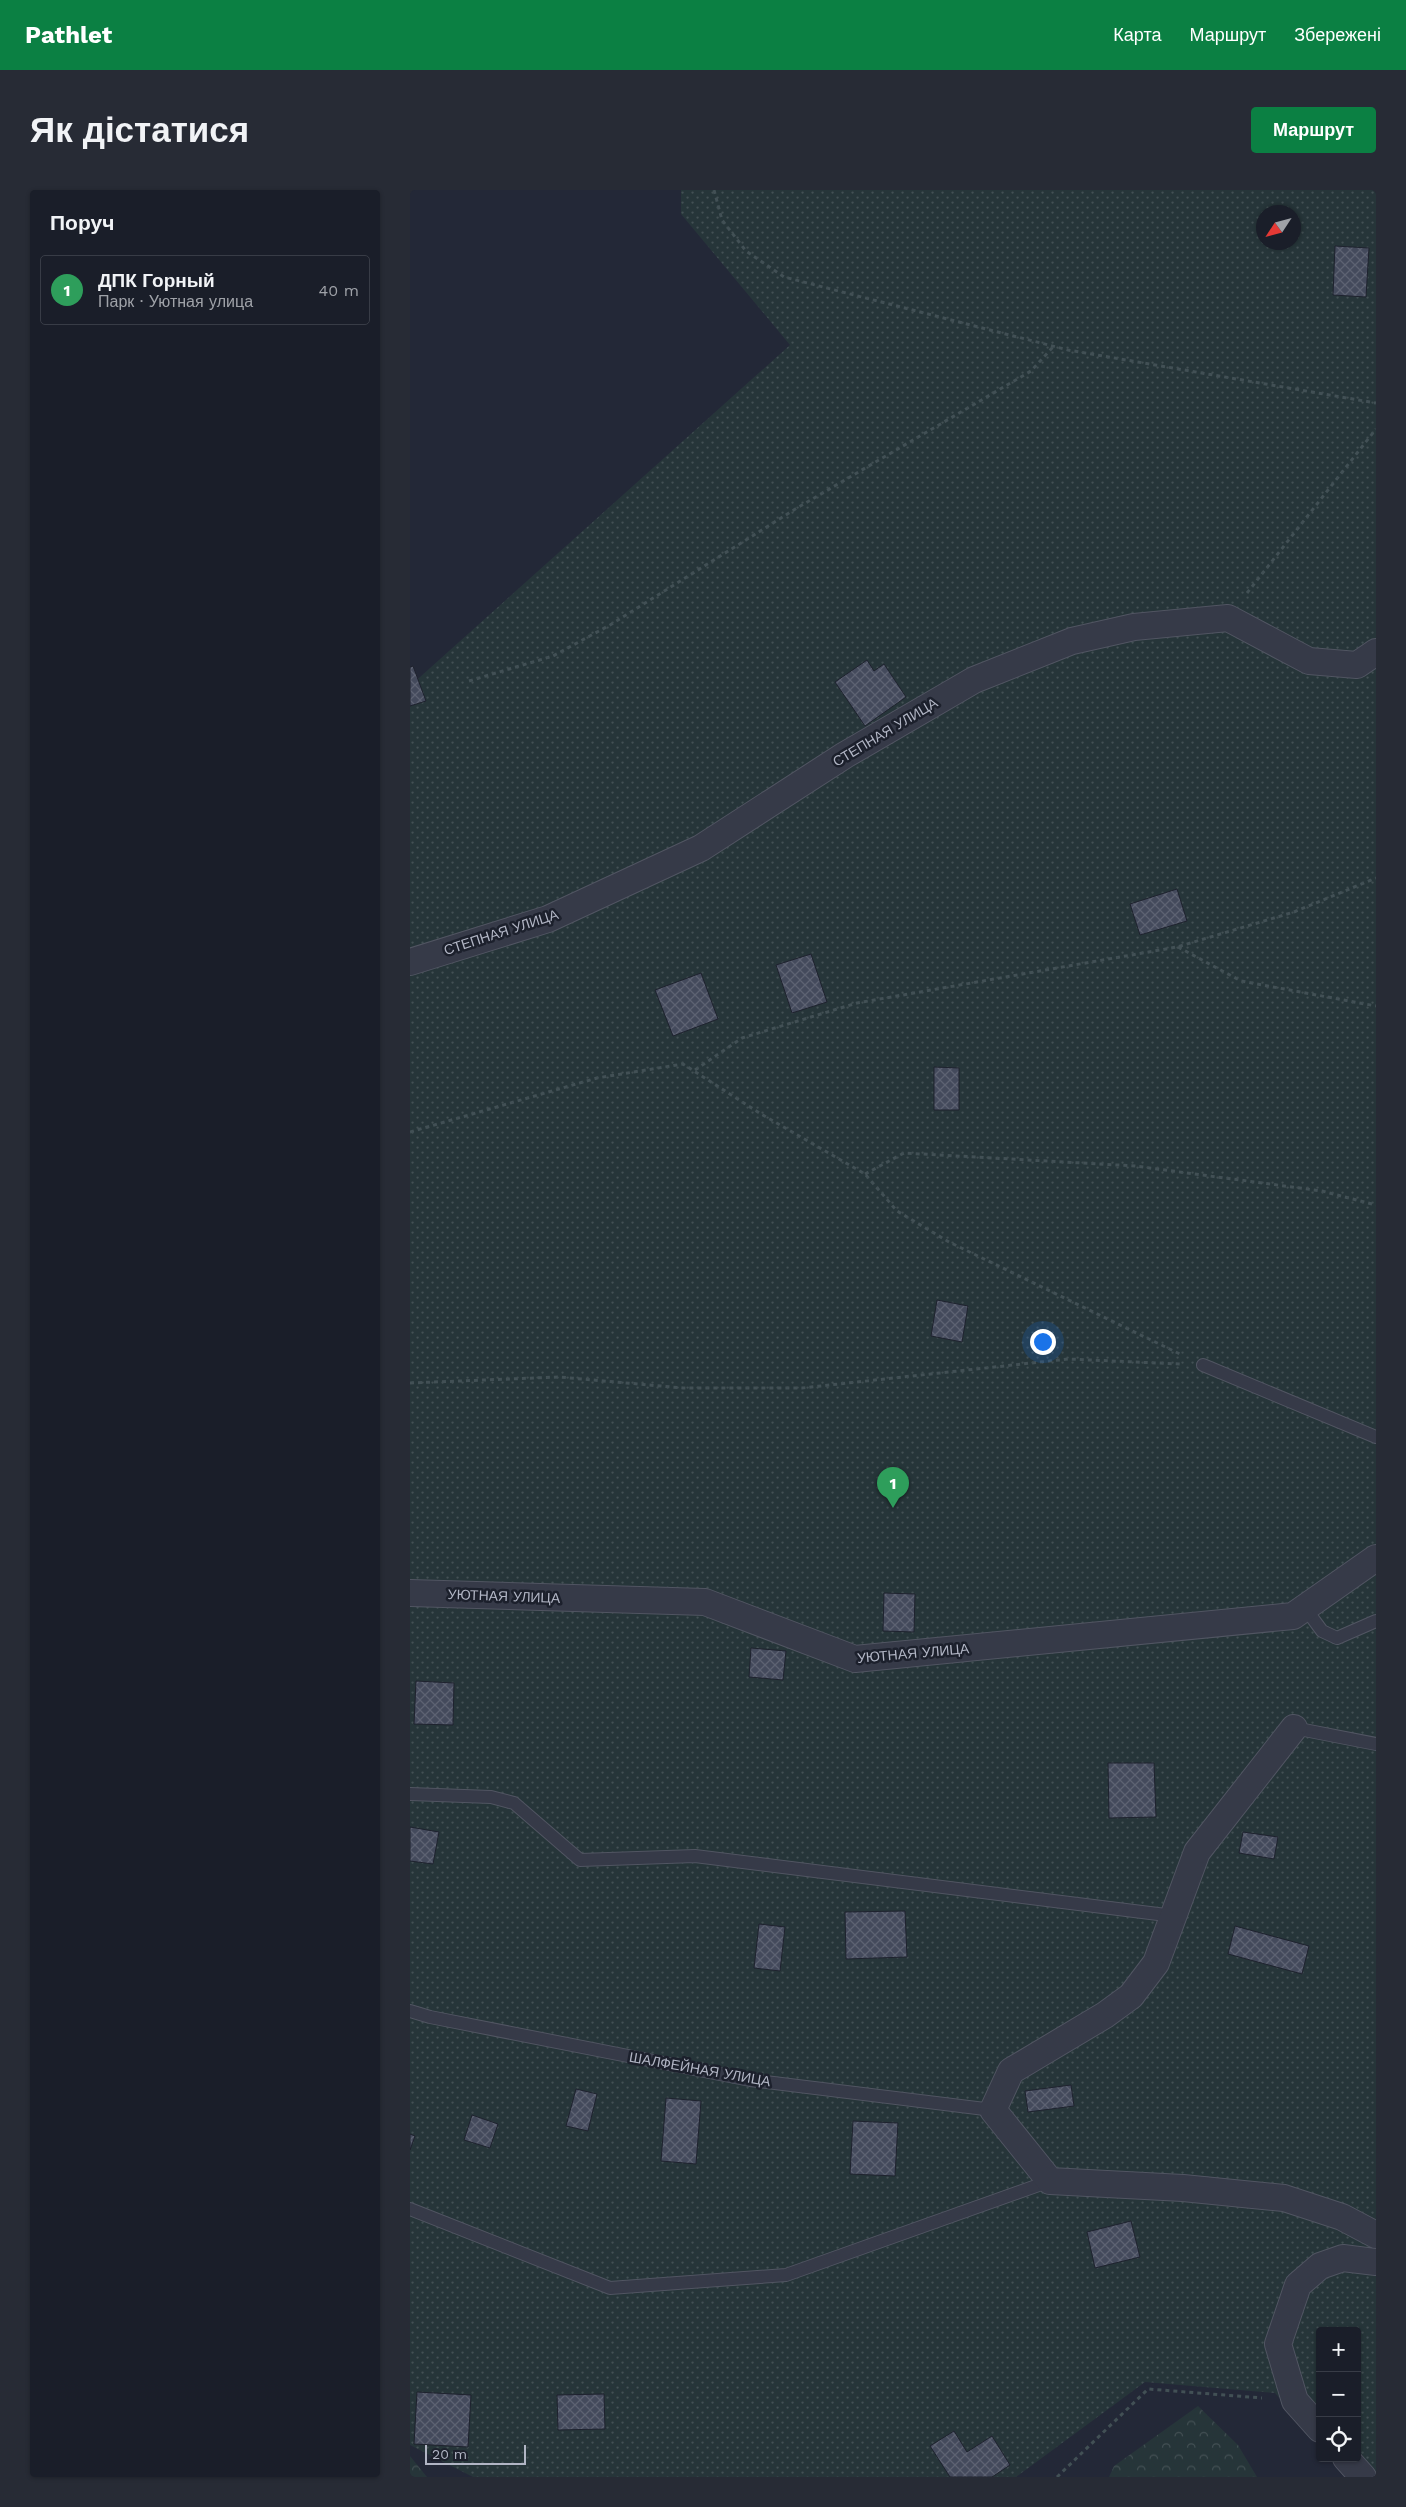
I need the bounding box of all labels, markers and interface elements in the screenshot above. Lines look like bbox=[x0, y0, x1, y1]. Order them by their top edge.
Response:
text: Pathlet bbox=[25, 21, 112, 49]
text: Карта bbox=[1113, 24, 1161, 45]
text: Маршрут bbox=[1189, 24, 1266, 45]
text: Збережені bbox=[1294, 24, 1381, 45]
button: Маршрут bbox=[1251, 107, 1376, 153]
text: Як дістатися bbox=[30, 109, 249, 151]
north arrow bbox=[1256, 205, 1301, 250]
text: Поруч bbox=[50, 210, 114, 235]
text: ДПК Горный bbox=[98, 269, 215, 292]
text: 1 bbox=[64, 281, 70, 300]
text: 40 m bbox=[319, 281, 359, 300]
text: Парк · Уютная улица bbox=[98, 292, 253, 311]
street label: СТЕПНАЯ УЛИЦА bbox=[830, 694, 941, 770]
street label: СТЕПНАЯ УЛИЦА bbox=[442, 906, 561, 958]
your location bbox=[1030, 1329, 1056, 1355]
pin: 1 bbox=[877, 1467, 909, 1508]
street label: УЮТНАЯ УЛИЦА bbox=[447, 1586, 561, 1606]
street label: УЮТНАЯ УЛИЦА bbox=[856, 1640, 970, 1666]
street label: ШАЛФЕЙНАЯ УЛИЦА bbox=[628, 2048, 773, 2089]
map controls bbox=[1316, 2327, 1361, 2462]
button: + bbox=[1316, 2327, 1361, 2372]
button: − bbox=[1316, 2372, 1361, 2417]
button: locate bbox=[1316, 2417, 1361, 2462]
scale bar bbox=[425, 2442, 526, 2465]
text: 20 m bbox=[432, 2446, 467, 2462]

